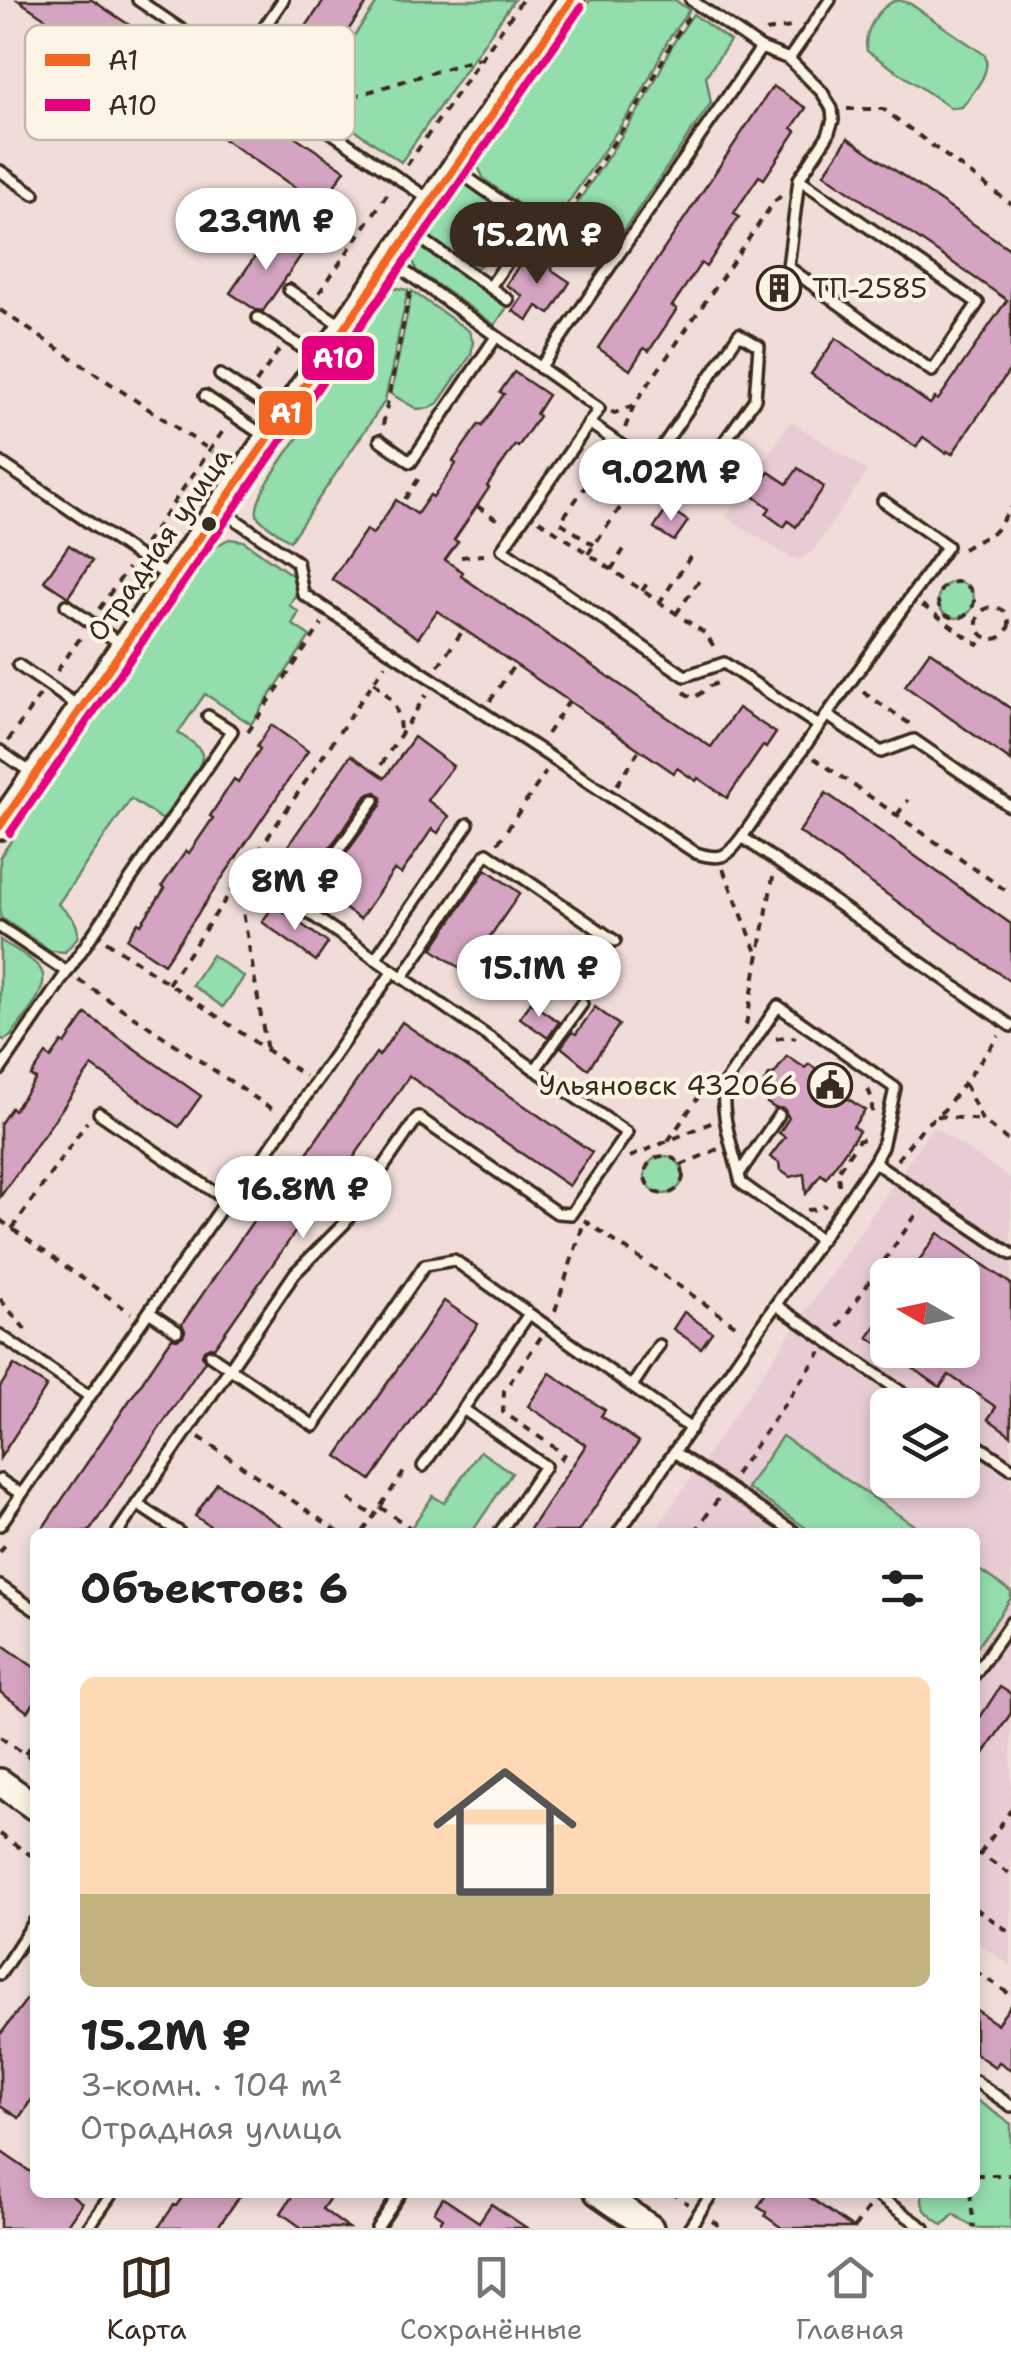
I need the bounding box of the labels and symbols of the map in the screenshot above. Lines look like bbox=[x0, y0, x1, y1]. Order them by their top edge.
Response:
legend bbox=[25, 25, 355, 140]
text: А1 bbox=[108, 41, 139, 79]
text: А10 bbox=[108, 86, 157, 124]
pin: 23.9M ₽ bbox=[174, 188, 358, 273]
pin: 15.2M ₽ bbox=[445, 202, 629, 287]
building icon: ТП-2585 bbox=[756, 265, 802, 311]
place label: ТП-2585 bbox=[812, 269, 927, 307]
line badge: А10 bbox=[300, 334, 376, 382]
text: А10 bbox=[312, 339, 364, 377]
line badge: А1 bbox=[257, 389, 314, 437]
text: А1 bbox=[270, 394, 302, 432]
street label: Отрадная улица bbox=[78, 439, 240, 649]
pin: 9.02M ₽ bbox=[579, 439, 763, 524]
unlabelled marker bbox=[199, 514, 219, 534]
pin: 8M ₽ bbox=[236, 848, 354, 933]
pin: 15.1M ₽ bbox=[447, 935, 631, 1020]
public building icon: Ульяновск 432066 bbox=[807, 1062, 853, 1108]
place label: Ульяновск 432066 bbox=[539, 1066, 798, 1104]
pin: 16.8M ₽ bbox=[211, 1156, 395, 1241]
north arrow bbox=[870, 1258, 980, 1368]

